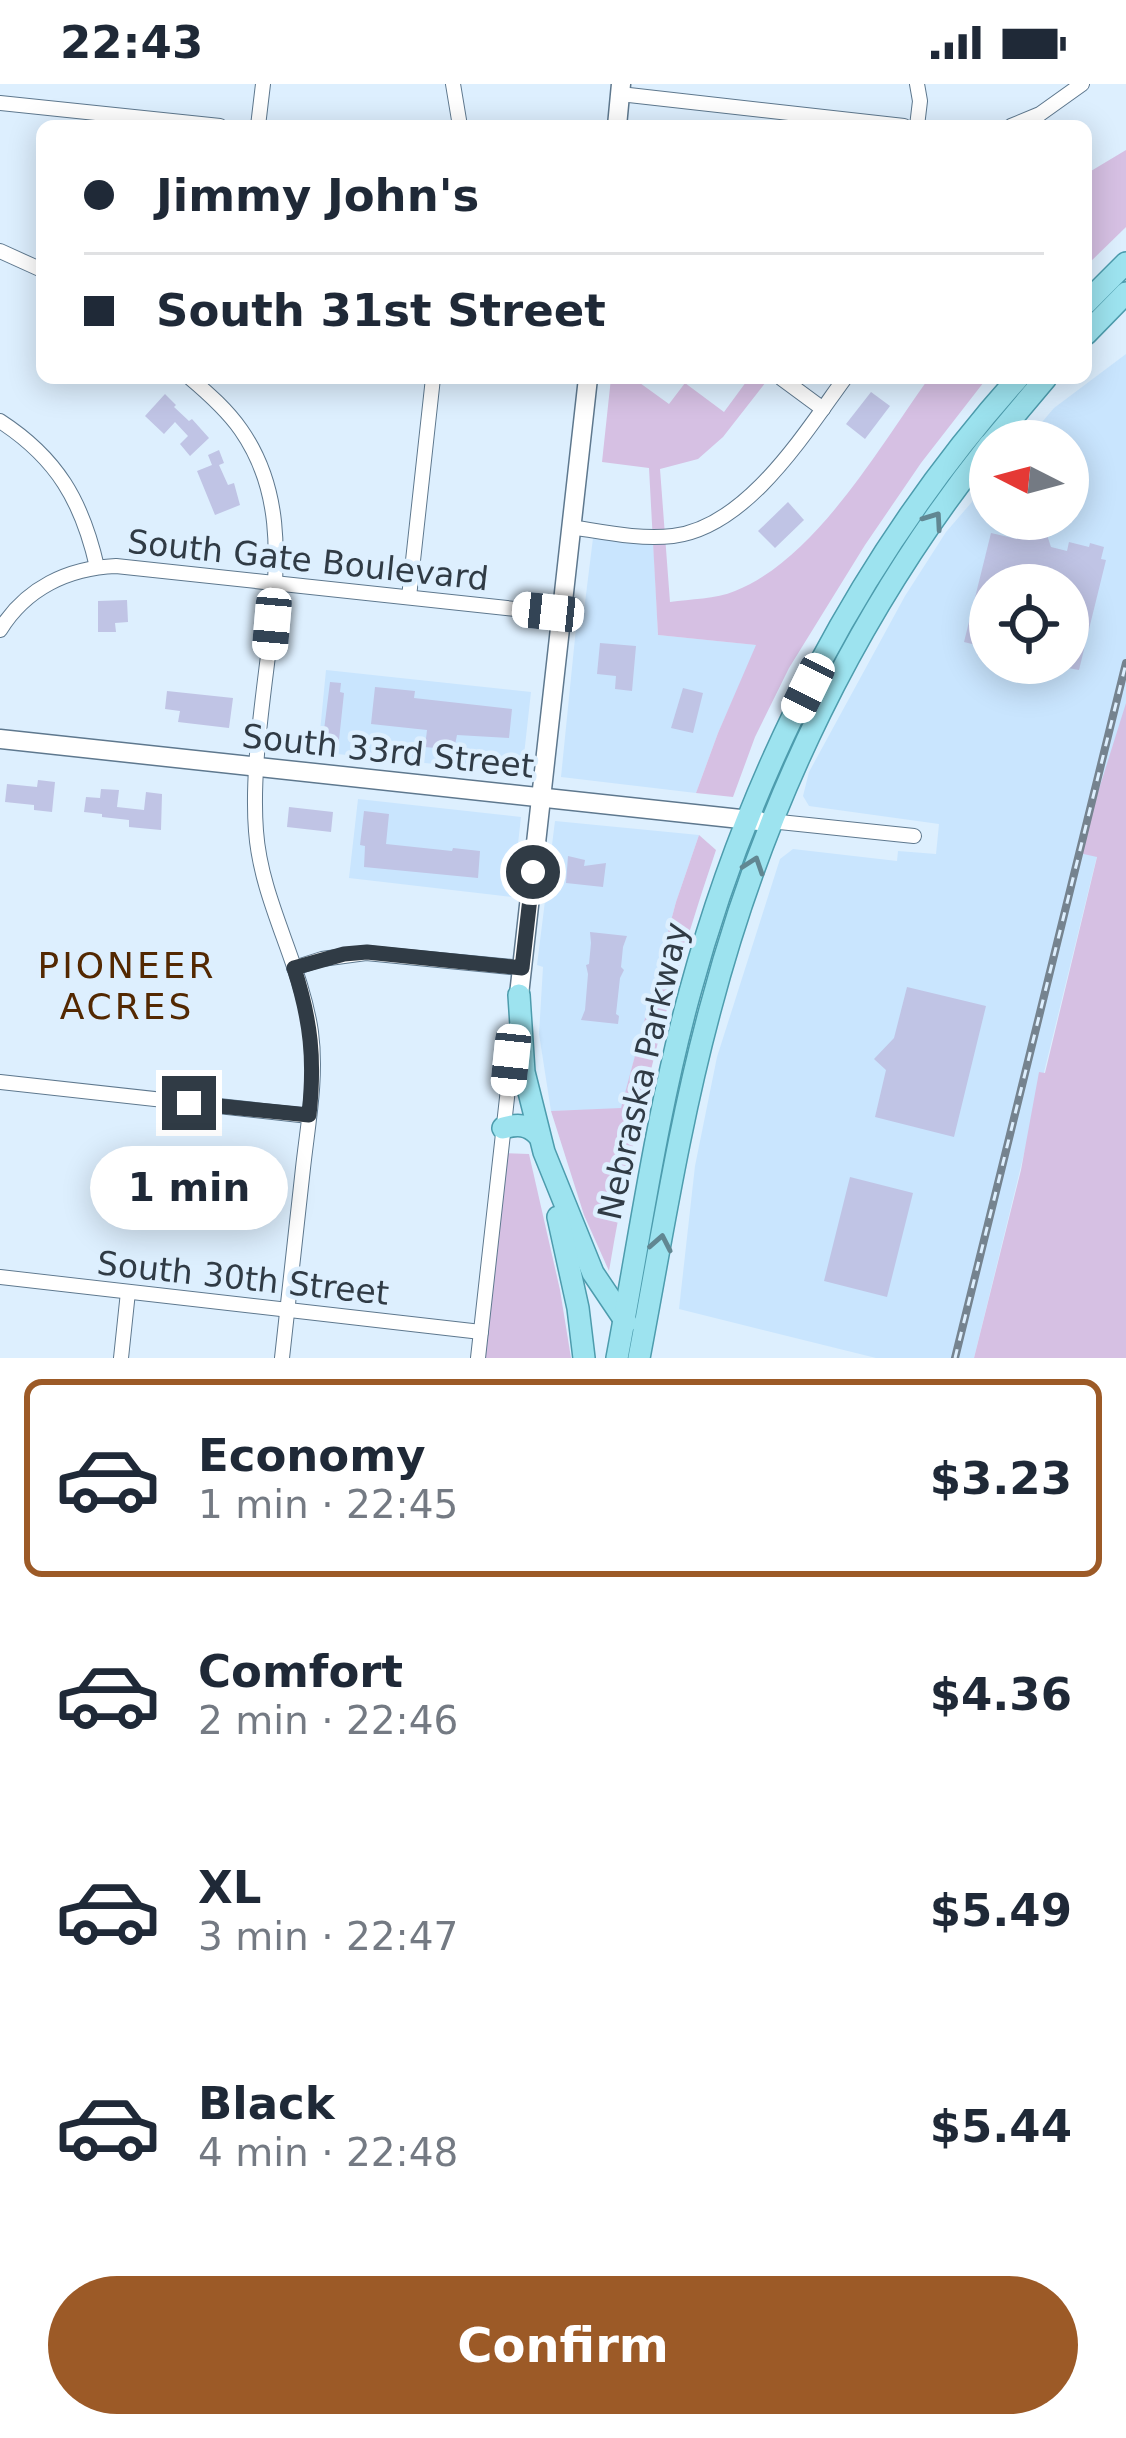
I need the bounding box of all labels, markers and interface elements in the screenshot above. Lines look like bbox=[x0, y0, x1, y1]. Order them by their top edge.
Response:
text: 22:43 bbox=[60, 16, 203, 69]
text: Jimmy John's bbox=[156, 169, 479, 222]
text: South 31st Street bbox=[156, 284, 606, 337]
north arrow bbox=[969, 420, 1089, 540]
map controls bbox=[969, 420, 1089, 684]
one-way arrow bbox=[920, 511, 942, 533]
street label: South Gate Boulevard bbox=[126, 522, 490, 598]
button: locate bbox=[969, 564, 1089, 684]
car bbox=[251, 587, 293, 661]
car bbox=[510, 590, 586, 634]
car bbox=[776, 648, 840, 728]
street label: South 33rd Street bbox=[240, 716, 536, 786]
route start bbox=[506, 845, 560, 899]
one-way arrow bbox=[740, 856, 764, 877]
street label: Nebraska Parkway bbox=[590, 918, 696, 1224]
district label: PIONEER ACRES bbox=[37, 945, 217, 1027]
car bbox=[489, 1022, 533, 1098]
route end bbox=[162, 1076, 216, 1130]
callout: 1 min bbox=[90, 1145, 288, 1229]
text: 1 min bbox=[128, 1165, 250, 1210]
one-way arrow bbox=[647, 1233, 673, 1253]
street label: South 30th Street bbox=[95, 1243, 391, 1313]
icon: car bbox=[54, 1424, 162, 1532]
text: Economy bbox=[198, 1429, 426, 1482]
text: $3.23 bbox=[930, 1452, 1072, 1505]
text: 1 min · 22:45 bbox=[198, 1482, 458, 1527]
icon: car bbox=[54, 1640, 162, 1748]
text: Comfort bbox=[198, 1645, 403, 1698]
text: $4.36 bbox=[930, 1668, 1072, 1721]
text: 2 min · 22:46 bbox=[198, 1698, 458, 1743]
icon: car bbox=[54, 1856, 162, 1964]
text: XL bbox=[198, 1861, 261, 1914]
text: $5.49 bbox=[930, 1884, 1072, 1937]
text: 3 min · 22:47 bbox=[198, 1914, 458, 1959]
icon: car bbox=[54, 2072, 162, 2180]
text: Black bbox=[198, 2077, 335, 2130]
text: $5.44 bbox=[930, 2100, 1072, 2153]
text: 4 min · 22:48 bbox=[198, 2130, 458, 2175]
button: Confirm bbox=[48, 2276, 1078, 2414]

